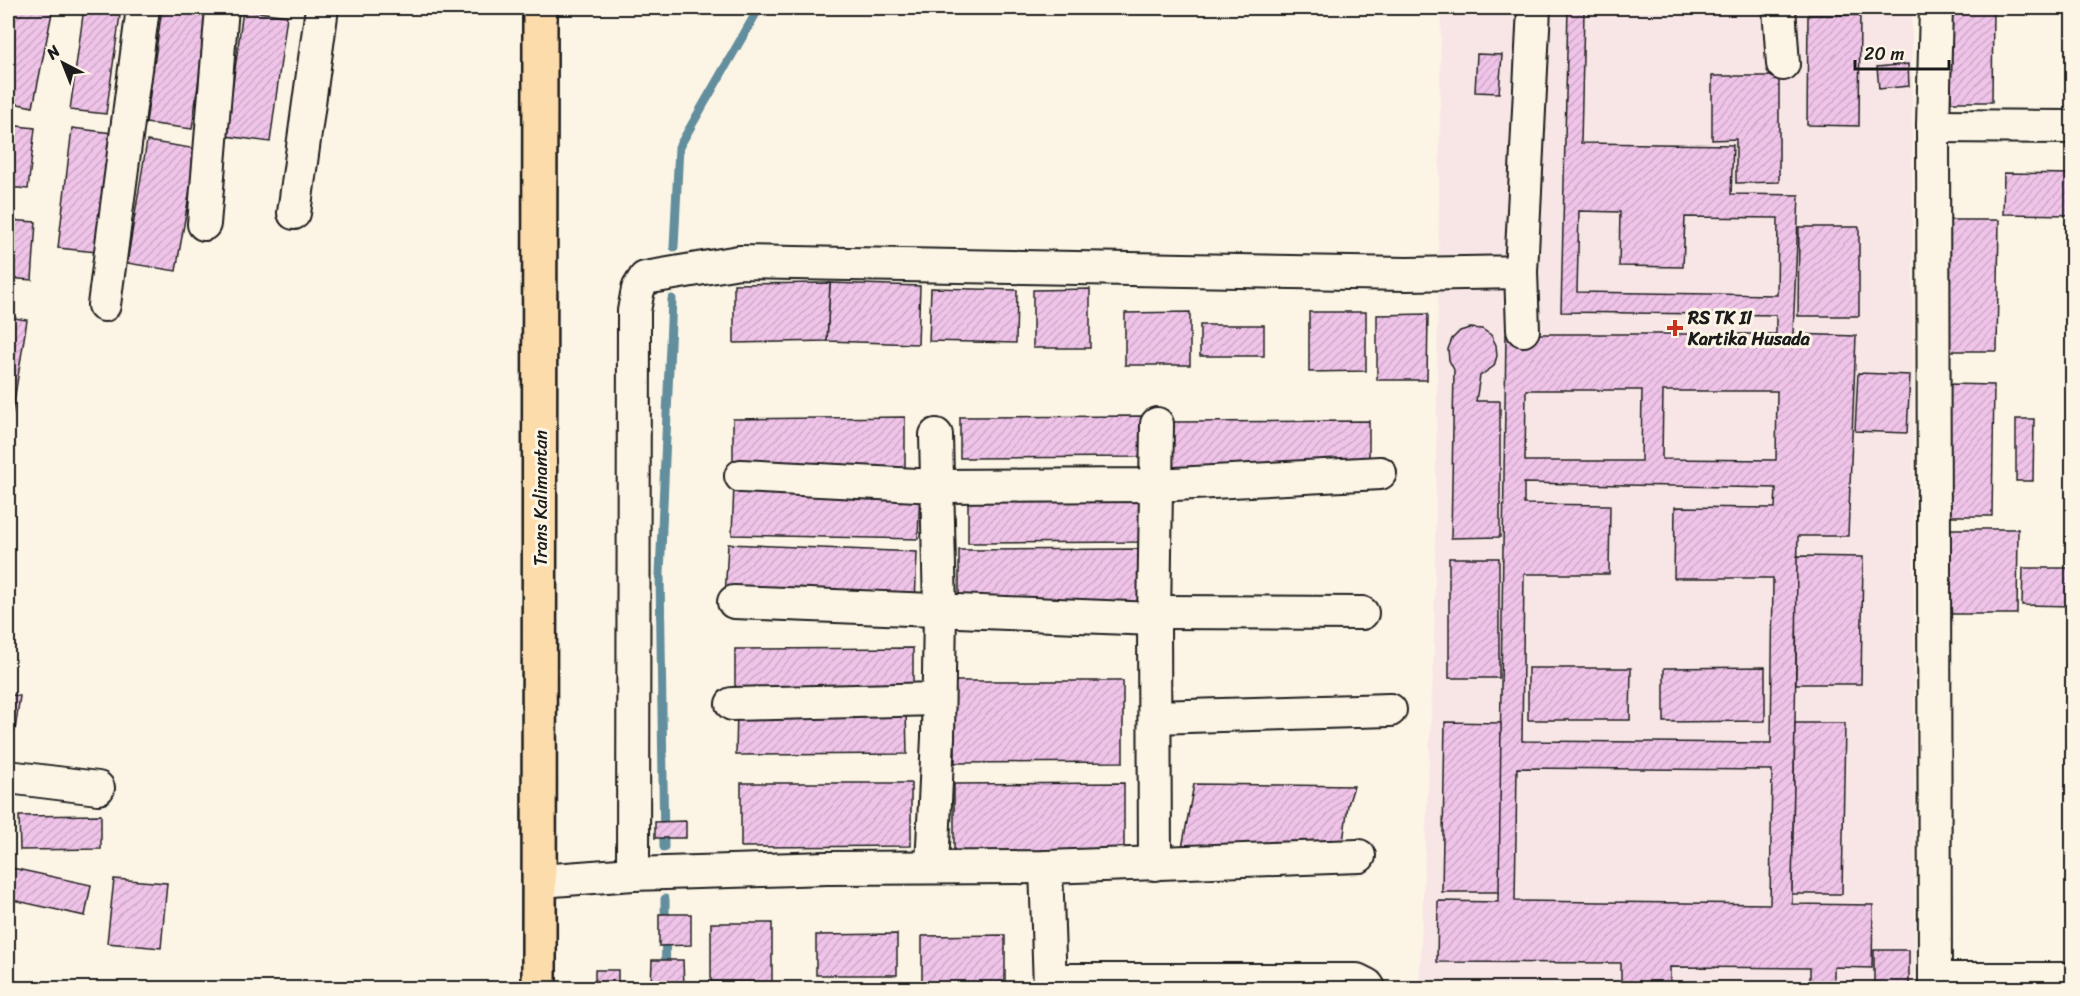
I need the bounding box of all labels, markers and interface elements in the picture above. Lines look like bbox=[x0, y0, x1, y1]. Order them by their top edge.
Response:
north arrow bbox=[33, 33, 93, 93]
scale bar bbox=[1855, 33, 1950, 71]
text: N bbox=[39, 37, 68, 67]
text: 20 m bbox=[1864, 38, 1904, 70]
place label: RS TK II Kartika Husada bbox=[1687, 302, 1811, 355]
marker: RS TK II Kartika Husada bbox=[1666, 319, 1684, 337]
street label: Trans Kalimantan bbox=[525, 430, 557, 566]

